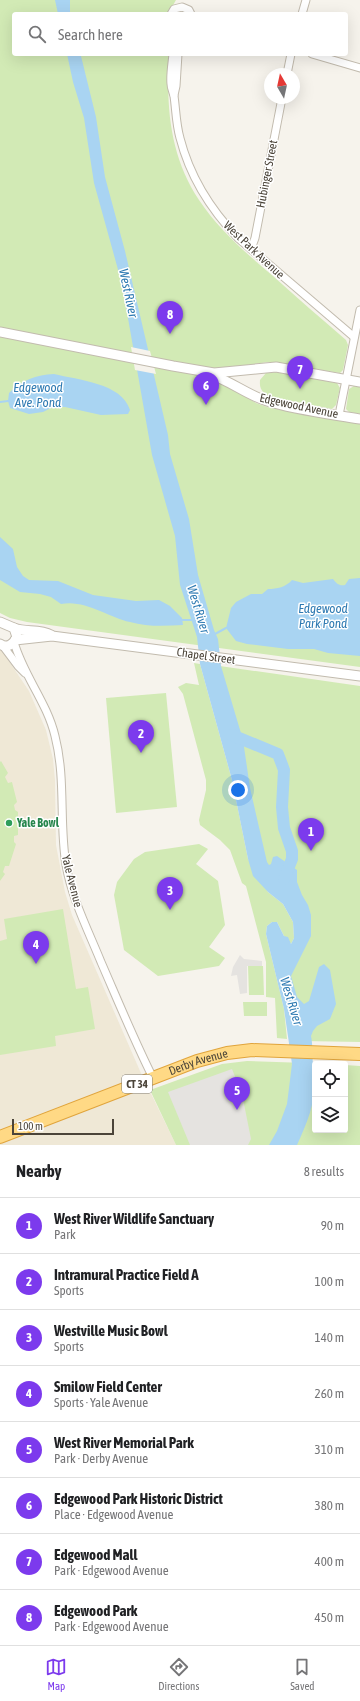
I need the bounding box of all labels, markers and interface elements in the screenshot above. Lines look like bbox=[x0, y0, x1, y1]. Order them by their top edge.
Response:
search box bbox=[12, 12, 348, 56]
icon: search bbox=[26, 23, 48, 45]
text: Search here bbox=[58, 26, 123, 43]
north arrow bbox=[264, 68, 300, 104]
street label: Hubinger Street bbox=[254, 138, 281, 209]
street label: West Park Avenue bbox=[221, 218, 287, 282]
water label: West River bbox=[116, 267, 141, 320]
pin: 8 bbox=[157, 301, 183, 334]
pin: 7 bbox=[287, 356, 313, 389]
pin: 6 bbox=[193, 372, 219, 405]
water label: Edgewood Ave. Pond bbox=[13, 380, 63, 410]
street label: Edgewood Avenue bbox=[258, 391, 340, 421]
water label: West River bbox=[184, 583, 213, 636]
water label: Edgewood Park Pond bbox=[298, 601, 348, 631]
street label: Chapel Street bbox=[176, 645, 237, 667]
pin: 2 bbox=[128, 720, 154, 753]
your location bbox=[228, 780, 248, 800]
place label: Yale Bowl bbox=[16, 816, 60, 830]
marker: Yale Bowl bbox=[4, 818, 14, 828]
pin: 1 bbox=[298, 818, 324, 851]
street label: Yale Avenue bbox=[59, 853, 85, 909]
pin: 3 bbox=[157, 877, 183, 910]
pin: 4 bbox=[23, 931, 49, 964]
water label: West River bbox=[277, 975, 306, 1028]
street label: Derby Avenue bbox=[167, 1046, 229, 1078]
map controls bbox=[312, 1061, 348, 1133]
button: locate bbox=[312, 1061, 348, 1097]
road number: CT 34 bbox=[122, 1075, 152, 1093]
pin: 5 bbox=[224, 1077, 250, 1110]
button: layers bbox=[312, 1097, 348, 1133]
scale bar bbox=[12, 1117, 114, 1136]
text: 100 m bbox=[18, 1120, 43, 1132]
text: Nearby bbox=[16, 1161, 62, 1181]
text: 8 results bbox=[304, 1164, 344, 1179]
text: West River Wildlife Sanctuary bbox=[54, 1210, 214, 1227]
text: 1 bbox=[26, 1218, 32, 1233]
text: 90 m bbox=[321, 1218, 344, 1233]
text: Park bbox=[54, 1227, 76, 1242]
text: Intramural Practice Field A bbox=[54, 1266, 199, 1283]
text: 2 bbox=[26, 1274, 32, 1289]
text: 100 m bbox=[315, 1274, 344, 1289]
text: Sports bbox=[54, 1283, 84, 1298]
text: Westville Music Bowl bbox=[54, 1322, 168, 1339]
text: 3 bbox=[26, 1330, 32, 1345]
text: 140 m bbox=[315, 1330, 344, 1345]
text: Sports bbox=[54, 1339, 84, 1354]
text: Smilow Field Center bbox=[54, 1378, 162, 1395]
text: 4 bbox=[26, 1386, 32, 1401]
text: 260 m bbox=[315, 1386, 344, 1401]
text: Sports · Yale Avenue bbox=[54, 1395, 148, 1410]
text: West River Memorial Park bbox=[54, 1434, 194, 1451]
text: 5 bbox=[26, 1442, 32, 1457]
text: 310 m bbox=[315, 1442, 344, 1457]
text: Park · Derby Avenue bbox=[54, 1451, 148, 1466]
text: Edgewood Park Historic District bbox=[54, 1490, 223, 1507]
text: 6 bbox=[26, 1498, 32, 1513]
text: 380 m bbox=[315, 1498, 344, 1513]
text: Place · Edgewood Avenue bbox=[54, 1507, 174, 1522]
text: Edgewood Mall bbox=[54, 1546, 137, 1563]
text: 7 bbox=[26, 1554, 32, 1569]
text: 400 m bbox=[315, 1554, 344, 1569]
text: Park · Edgewood Avenue bbox=[54, 1563, 169, 1578]
text: Edgewood Park bbox=[54, 1602, 137, 1619]
text: 8 bbox=[26, 1610, 32, 1625]
text: 450 m bbox=[315, 1610, 344, 1625]
text: Park · Edgewood Avenue bbox=[54, 1619, 169, 1634]
tab: Map bbox=[45, 1656, 67, 1692]
tab: Directions bbox=[158, 1656, 199, 1692]
tab: Saved bbox=[290, 1656, 315, 1692]

